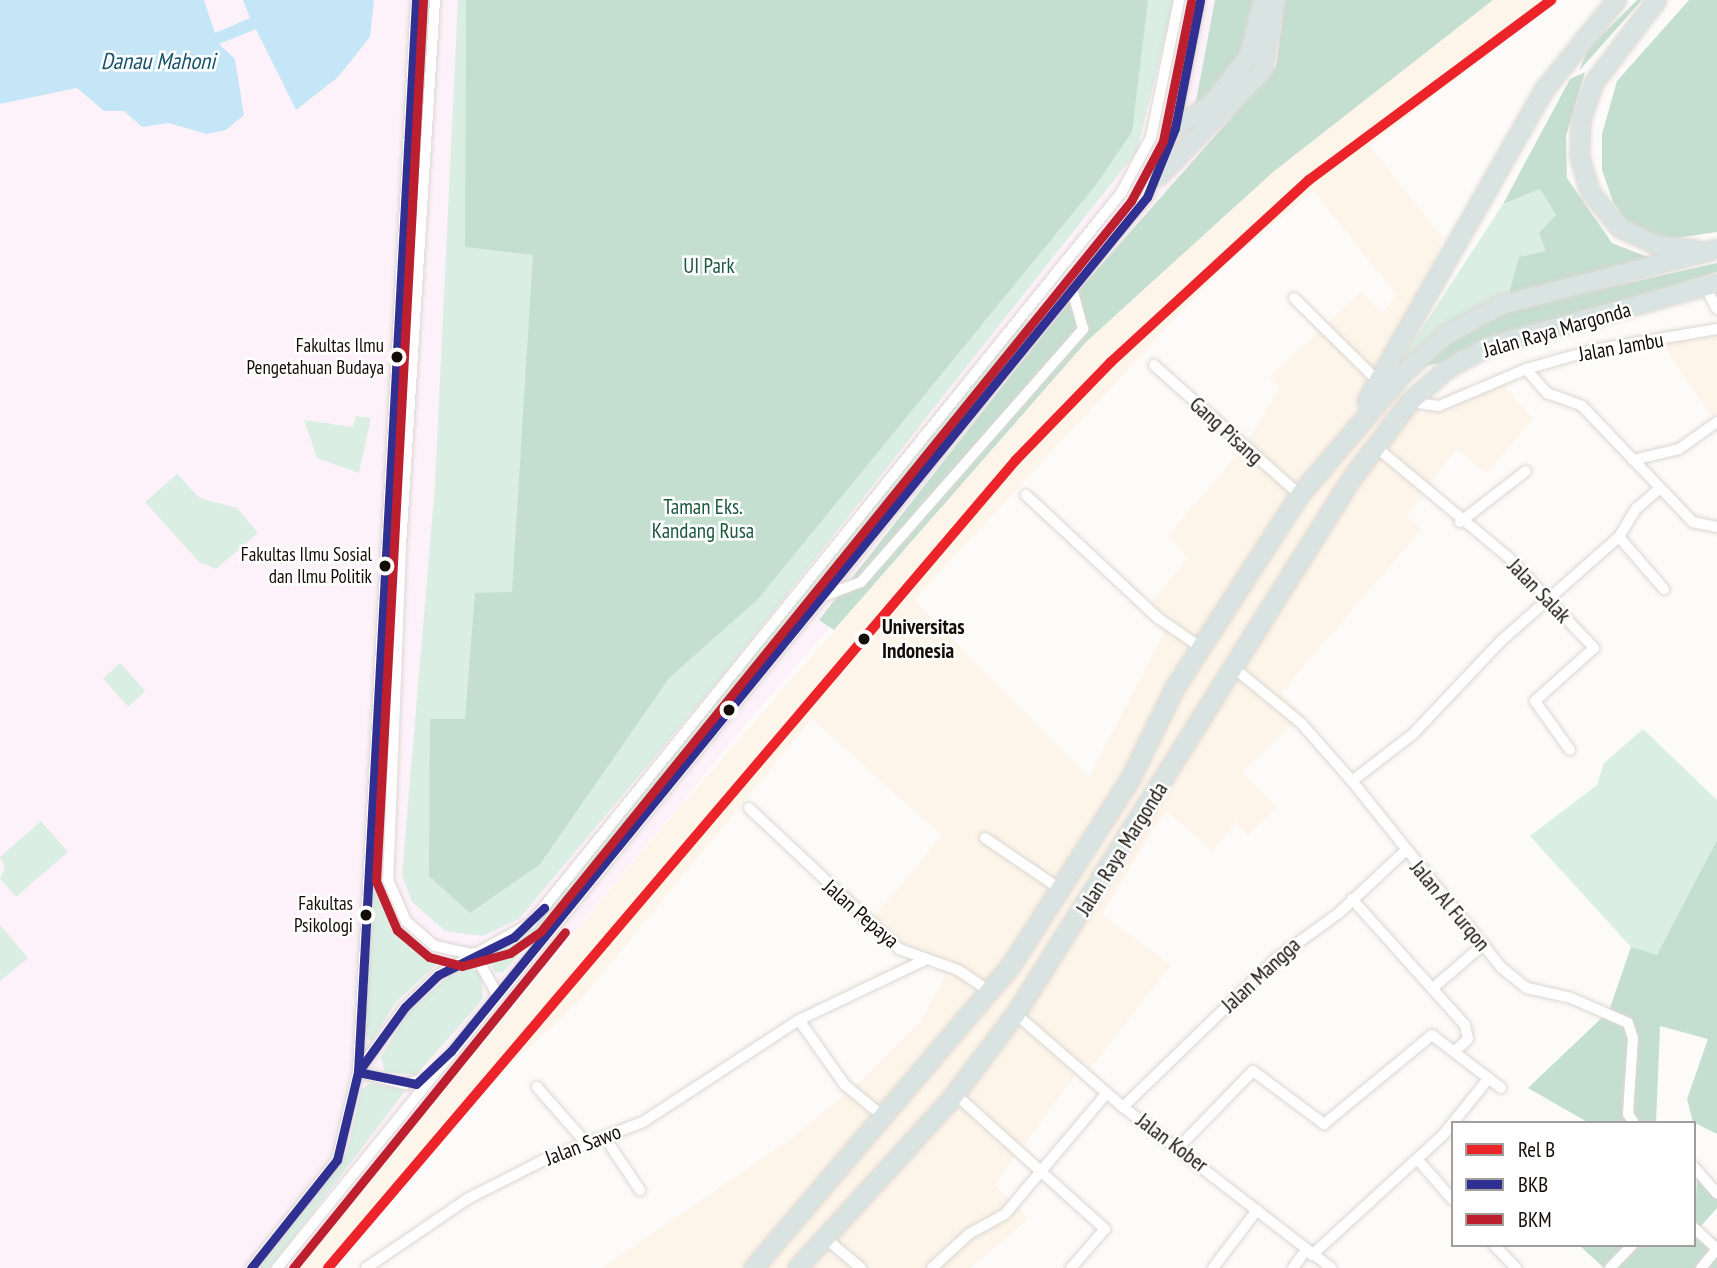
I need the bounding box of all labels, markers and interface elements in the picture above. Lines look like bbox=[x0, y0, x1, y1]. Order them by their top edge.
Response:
water label: Danau Mahoni bbox=[101, 47, 215, 75]
park label: UI Park bbox=[683, 253, 735, 279]
street label: Jalan Raya Margonda bbox=[1480, 297, 1634, 363]
street label: Jalan Jambu bbox=[1577, 327, 1665, 367]
place label: Fakultas Ilmu Pengetahuan Budaya bbox=[247, 335, 384, 379]
marker: Fakultas Ilmu Pengetahuan Budaya bbox=[390, 350, 404, 364]
street label: Gang Pisang bbox=[1184, 392, 1268, 470]
park label: Taman Eks. Kandang Rusa bbox=[652, 494, 754, 544]
place label: Fakultas Ilmu Sosial dan Ilmu Politik bbox=[241, 544, 372, 588]
street label: Jalan Salak bbox=[1502, 554, 1576, 628]
marker: Fakultas Ilmu Sosial dan Ilmu Politik bbox=[378, 559, 392, 573]
place label: Universitas Indonesia bbox=[882, 614, 965, 664]
marker: Universitas Indonesia bbox=[853, 628, 875, 650]
unlabelled marker bbox=[722, 703, 736, 717]
street label: Jalan Raya Margonda bbox=[1071, 778, 1173, 920]
street label: Jalan Al Furqon bbox=[1405, 856, 1495, 956]
street label: Jalan Pepaya bbox=[818, 874, 904, 954]
place label: Fakultas Psikologi bbox=[294, 893, 353, 937]
marker: Fakultas Psikologi bbox=[359, 908, 373, 922]
street label: Jalan Mangga bbox=[1217, 932, 1305, 1018]
street label: Jalan Kober bbox=[1131, 1108, 1213, 1178]
street label: Jalan Sawo bbox=[542, 1119, 624, 1171]
legend bbox=[1451, 1121, 1696, 1247]
text: Rel B bbox=[1518, 1136, 1555, 1163]
text: BKB bbox=[1518, 1171, 1548, 1198]
text: BKM bbox=[1518, 1206, 1552, 1233]

